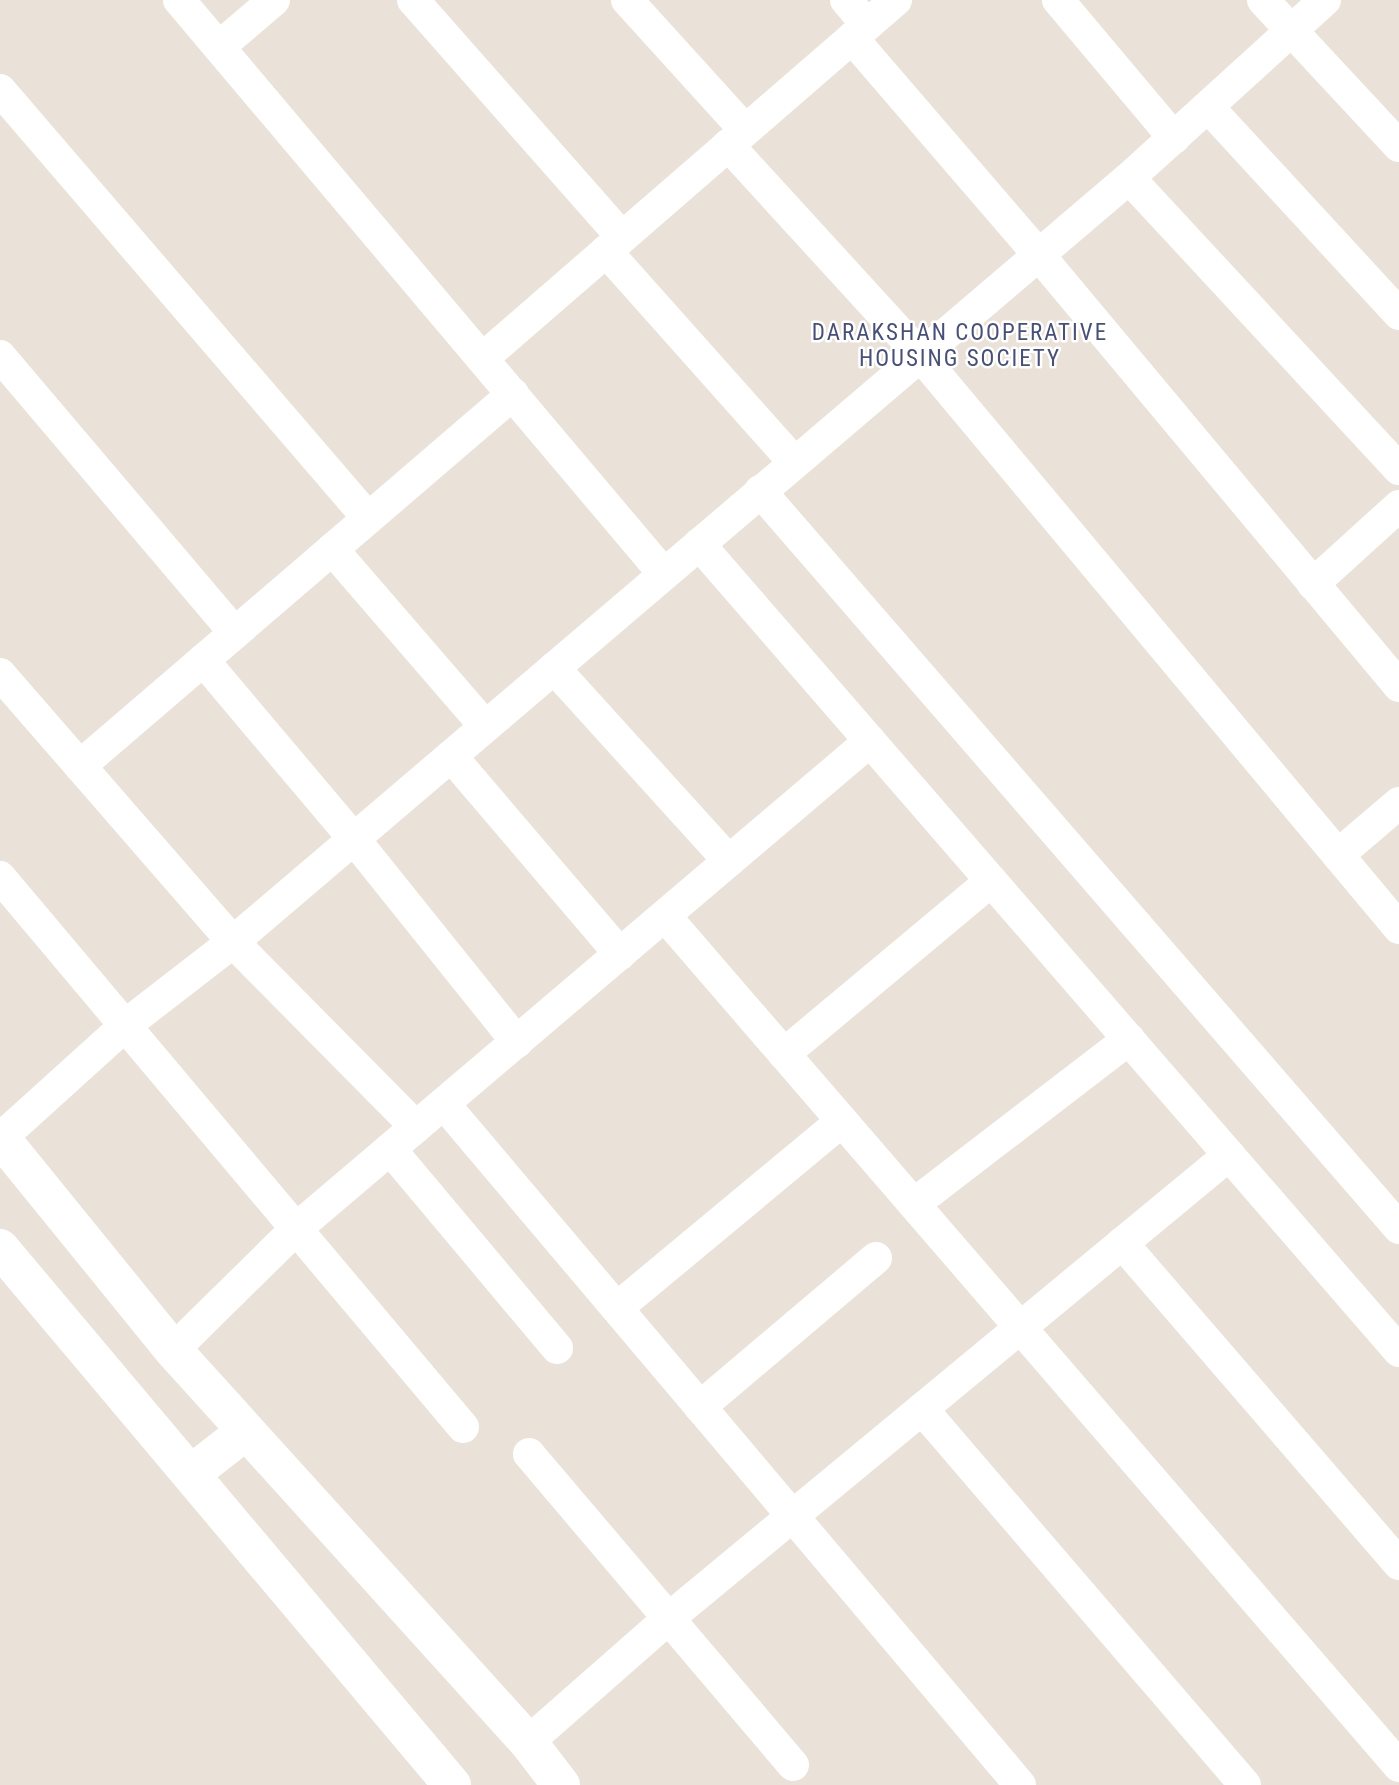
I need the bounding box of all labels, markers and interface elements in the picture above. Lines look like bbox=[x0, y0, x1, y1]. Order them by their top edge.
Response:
district label: DARAKSHAN COOPERATIVE HOUSING SOCIETY bbox=[812, 319, 1108, 372]

